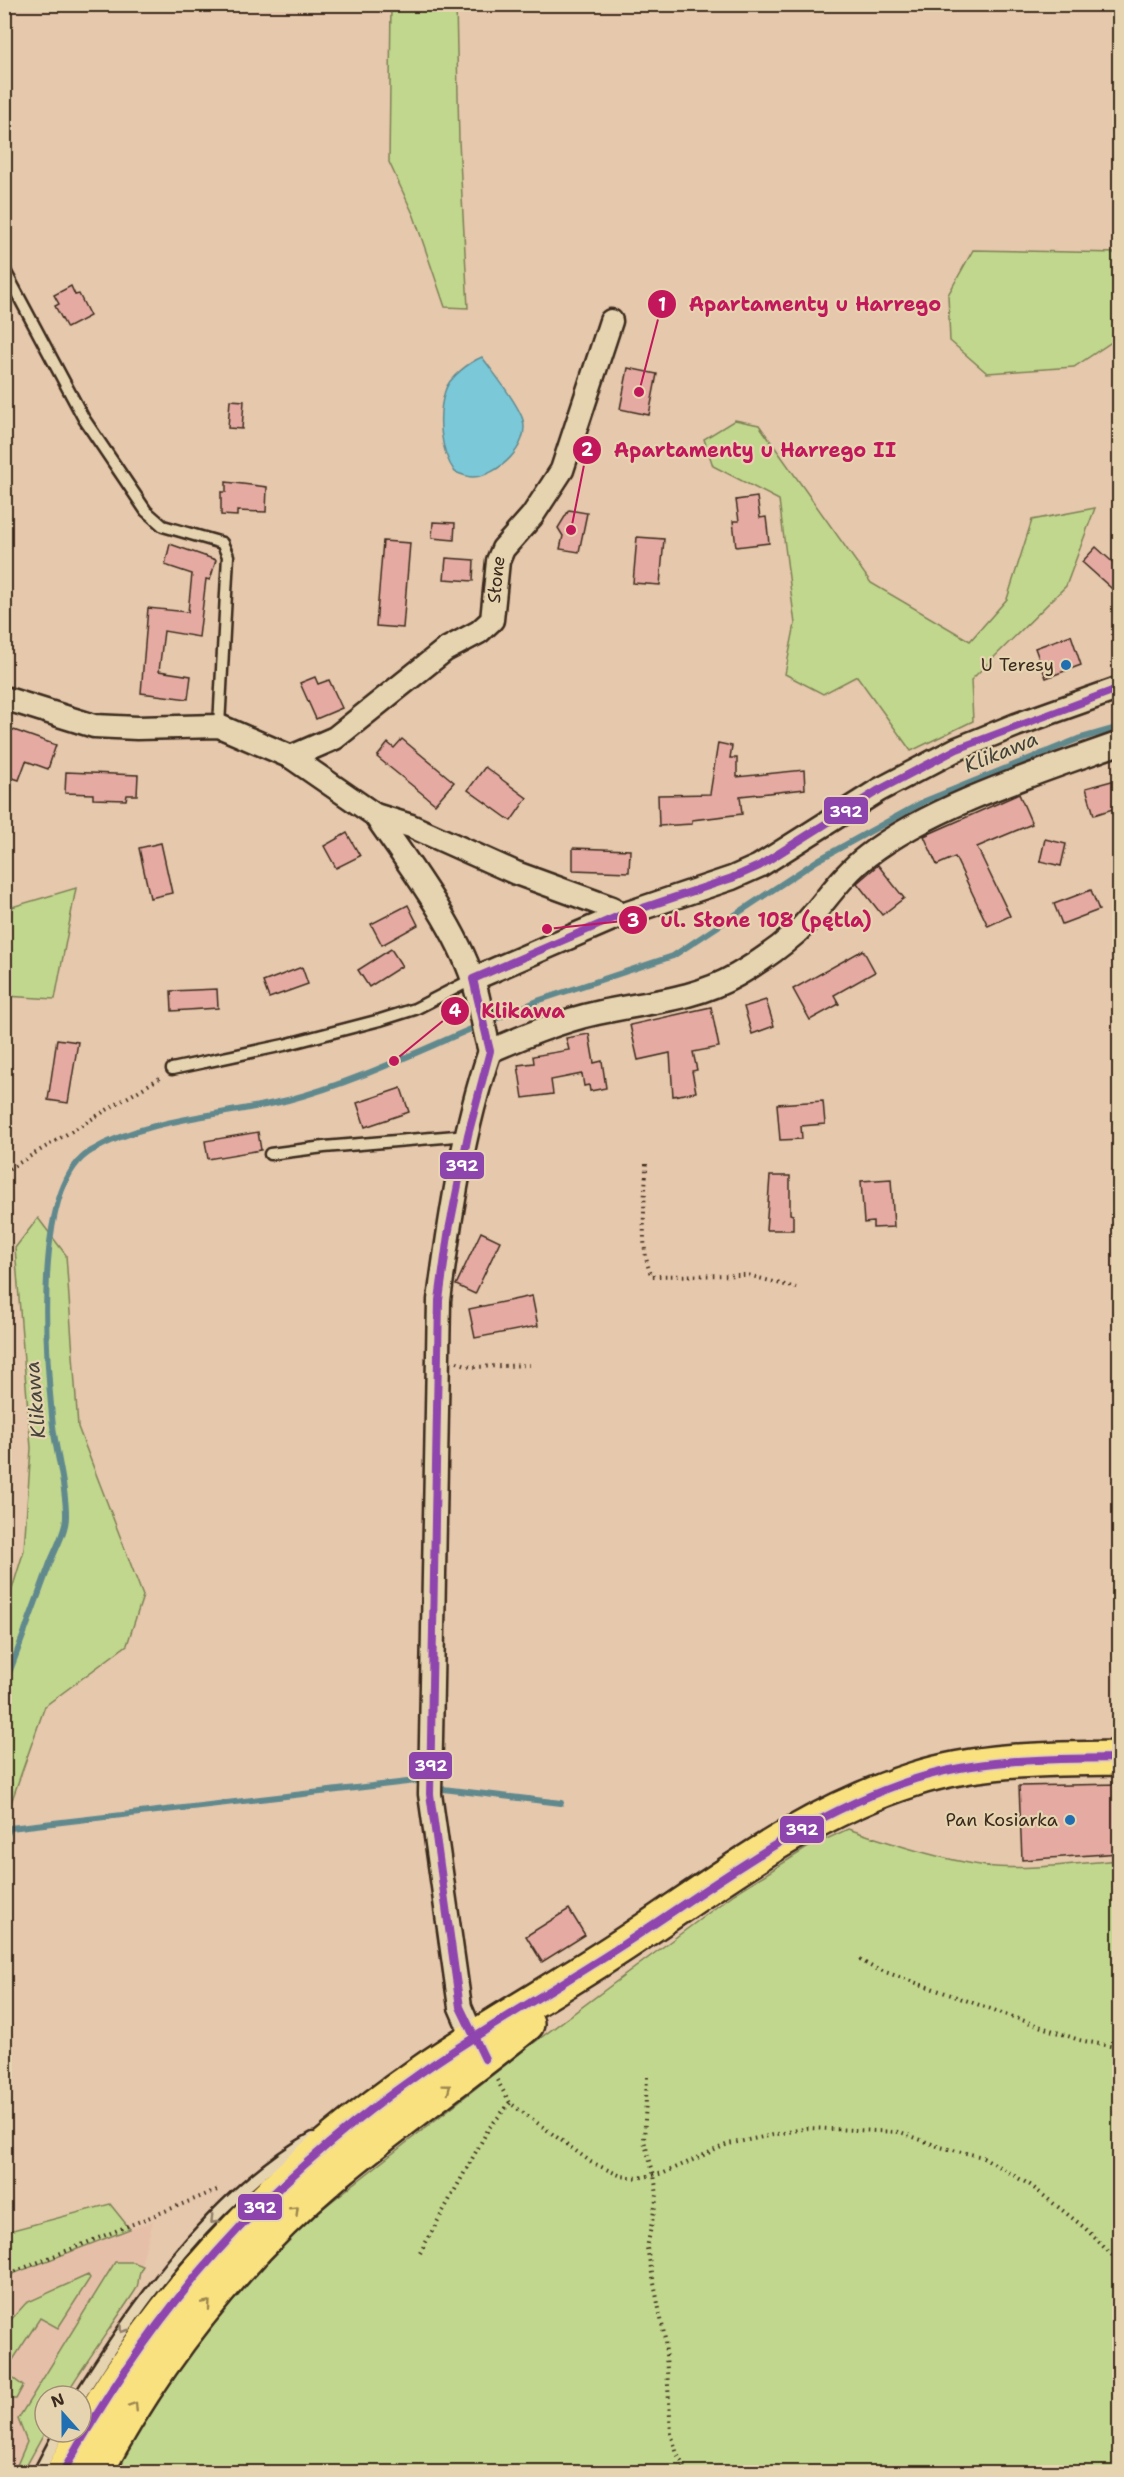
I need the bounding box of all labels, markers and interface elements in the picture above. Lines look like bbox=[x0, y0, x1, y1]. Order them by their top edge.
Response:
callout: Apartamenty u Harrego bbox=[647, 285, 954, 323]
text: Apartamenty u Harrego bbox=[689, 291, 941, 317]
text: 1 bbox=[658, 293, 666, 317]
callout: Apartamenty u Harrego II bbox=[572, 431, 908, 469]
text: Apartamenty u Harrego II bbox=[614, 437, 896, 463]
text: 2 bbox=[581, 438, 594, 462]
street label: Słone bbox=[482, 551, 511, 604]
place label: U Teresy bbox=[981, 653, 1054, 677]
marker: U Teresy bbox=[1059, 658, 1073, 672]
water label: Klikawa bbox=[960, 725, 1042, 779]
line badge: 392 bbox=[823, 796, 869, 825]
text: 392 bbox=[830, 801, 862, 822]
callout: ul. Słone 108 (pętla) bbox=[618, 901, 884, 939]
text: ul. Słone 108 (pętla) bbox=[660, 907, 872, 933]
text: 3 bbox=[627, 909, 639, 933]
callout: Klikawa bbox=[440, 992, 577, 1030]
text: Klikawa bbox=[481, 998, 565, 1024]
text: 4 bbox=[449, 999, 462, 1023]
line badge: 392 bbox=[439, 1151, 485, 1180]
text: 392 bbox=[446, 1155, 478, 1176]
water label: Klikawa bbox=[19, 1360, 51, 1440]
line badge: 392 bbox=[408, 1751, 453, 1780]
text: 392 bbox=[415, 1755, 447, 1776]
place label: Pan Kosiarka bbox=[946, 1808, 1058, 1832]
marker: Pan Kosiarka bbox=[1063, 1813, 1077, 1827]
line badge: 392 bbox=[779, 1815, 825, 1844]
text: 392 bbox=[786, 1819, 818, 1840]
one-way arrow bbox=[440, 2084, 451, 2095]
line badge: 392 bbox=[237, 2193, 283, 2221]
text: 392 bbox=[244, 2197, 276, 2218]
one-way arrow bbox=[288, 2206, 299, 2217]
one-way arrow bbox=[210, 2213, 221, 2223]
one-way arrow bbox=[200, 2300, 211, 2311]
one-way arrow bbox=[119, 2322, 130, 2333]
north arrow bbox=[33, 2384, 93, 2444]
text: N bbox=[48, 2388, 67, 2413]
one-way arrow bbox=[127, 2401, 138, 2412]

